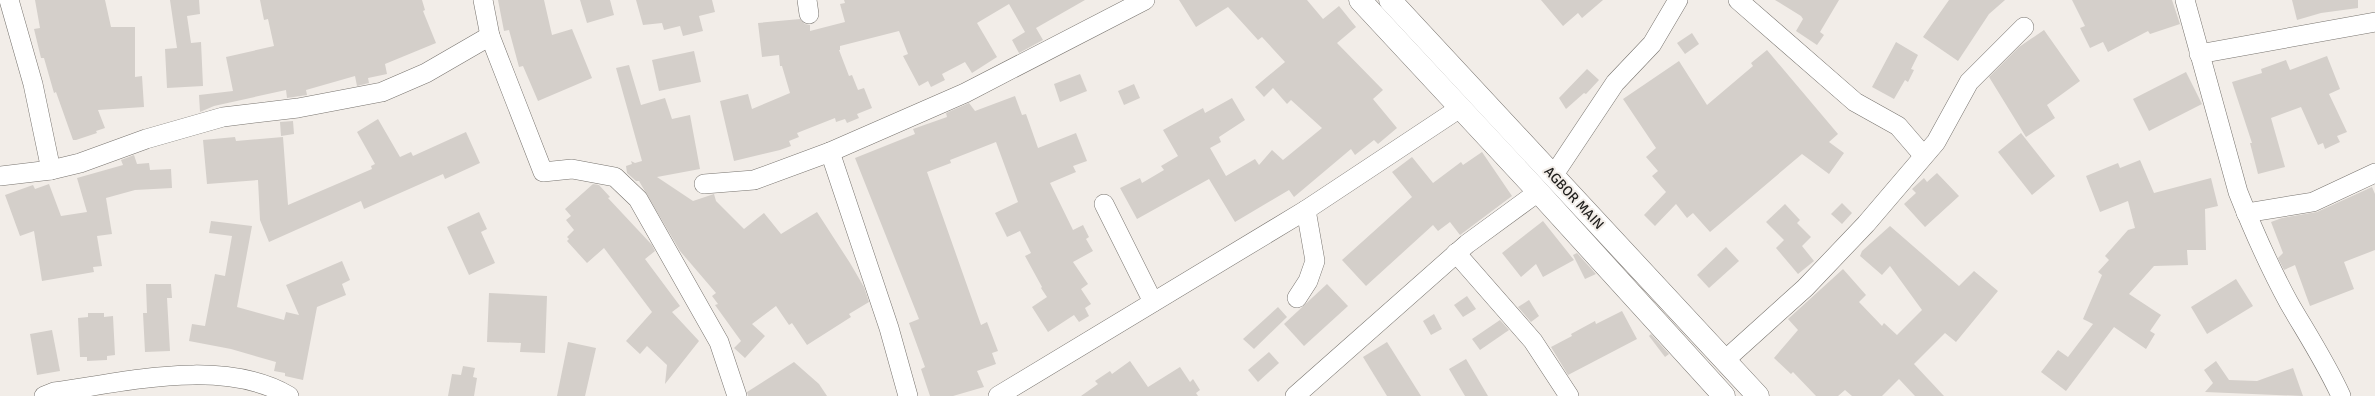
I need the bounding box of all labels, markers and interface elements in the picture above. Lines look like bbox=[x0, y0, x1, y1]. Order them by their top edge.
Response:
street label: AGBOR MAIN bbox=[1541, 163, 1607, 233]

